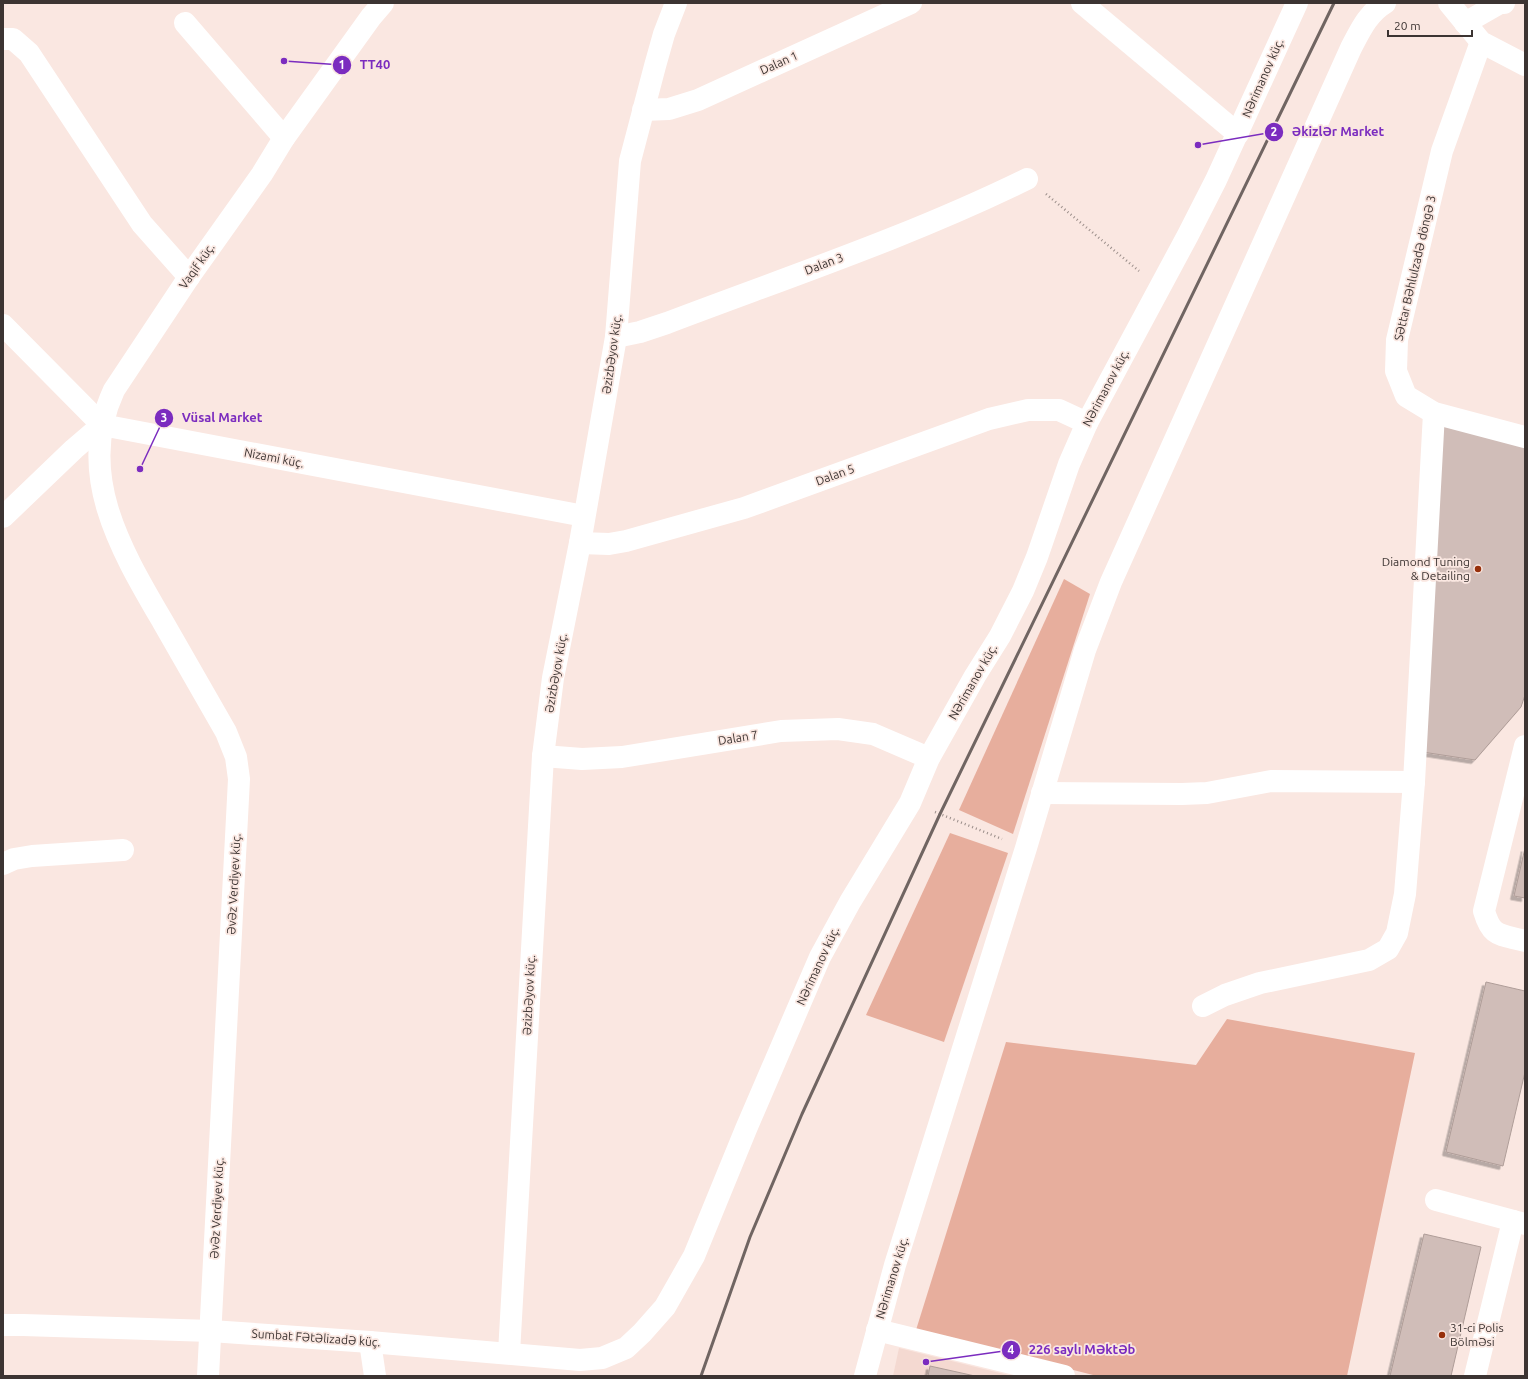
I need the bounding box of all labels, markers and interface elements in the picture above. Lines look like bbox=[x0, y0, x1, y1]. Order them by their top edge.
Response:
scale bar bbox=[1388, 12, 1472, 38]
text: 20 m bbox=[1394, 19, 1421, 32]
street label: Nərimanov küç. bbox=[1239, 36, 1286, 119]
street label: Dalan 1 bbox=[758, 48, 800, 77]
callout: TT40 bbox=[332, 52, 398, 77]
text: TT40 bbox=[360, 57, 390, 71]
text: 1 bbox=[339, 58, 345, 71]
callout: Əkizlər Market bbox=[1264, 119, 1393, 144]
text: Əkizlər Market bbox=[1292, 124, 1385, 138]
text: 2 bbox=[1271, 125, 1278, 138]
street label: Səttar Bəhlulzadə döngə 3 bbox=[1391, 194, 1438, 342]
street label: Vaqif küç. bbox=[176, 240, 217, 291]
street label: Dalan 3 bbox=[803, 250, 845, 277]
street label: Əzizbəyov küç. bbox=[599, 313, 624, 395]
street label: Nərimanov küç. bbox=[1080, 347, 1131, 428]
callout: Vüsal Market bbox=[154, 405, 271, 430]
text: Vüsal Market bbox=[182, 410, 263, 424]
text: 3 bbox=[161, 411, 167, 424]
street label: Nizami küç. bbox=[243, 445, 305, 470]
street label: Dalan 5 bbox=[814, 462, 856, 488]
place label: Diamond Tuning & Detailing bbox=[1382, 555, 1470, 582]
marker: Diamond Tuning & Detailing bbox=[1473, 564, 1483, 574]
street label: Əzizbəyov küç. bbox=[542, 632, 569, 714]
street label: Nərimanov küç. bbox=[946, 642, 999, 722]
street label: Dalan 7 bbox=[717, 728, 759, 747]
street label: Əvəz Verdiyev küç. bbox=[224, 833, 243, 935]
street label: Nərimanov küç. bbox=[794, 925, 841, 1007]
street label: Əzizbəyov küç. bbox=[520, 954, 537, 1036]
street label: Əvəz Verdiyev küç. bbox=[207, 1157, 226, 1259]
street label: Nərimanov küç. bbox=[873, 1235, 910, 1320]
place label: 31-ci Polis Bölməsi bbox=[1450, 1321, 1504, 1348]
street label: Sumbat Fətəlizadə küç. bbox=[251, 1327, 381, 1349]
marker: 31-ci Polis Bölməsi bbox=[1437, 1330, 1447, 1340]
callout: 226 saylı Məktəb bbox=[1001, 1337, 1143, 1362]
text: 226 saylı Məktəb bbox=[1029, 1342, 1136, 1356]
text: 4 bbox=[1008, 1343, 1015, 1356]

